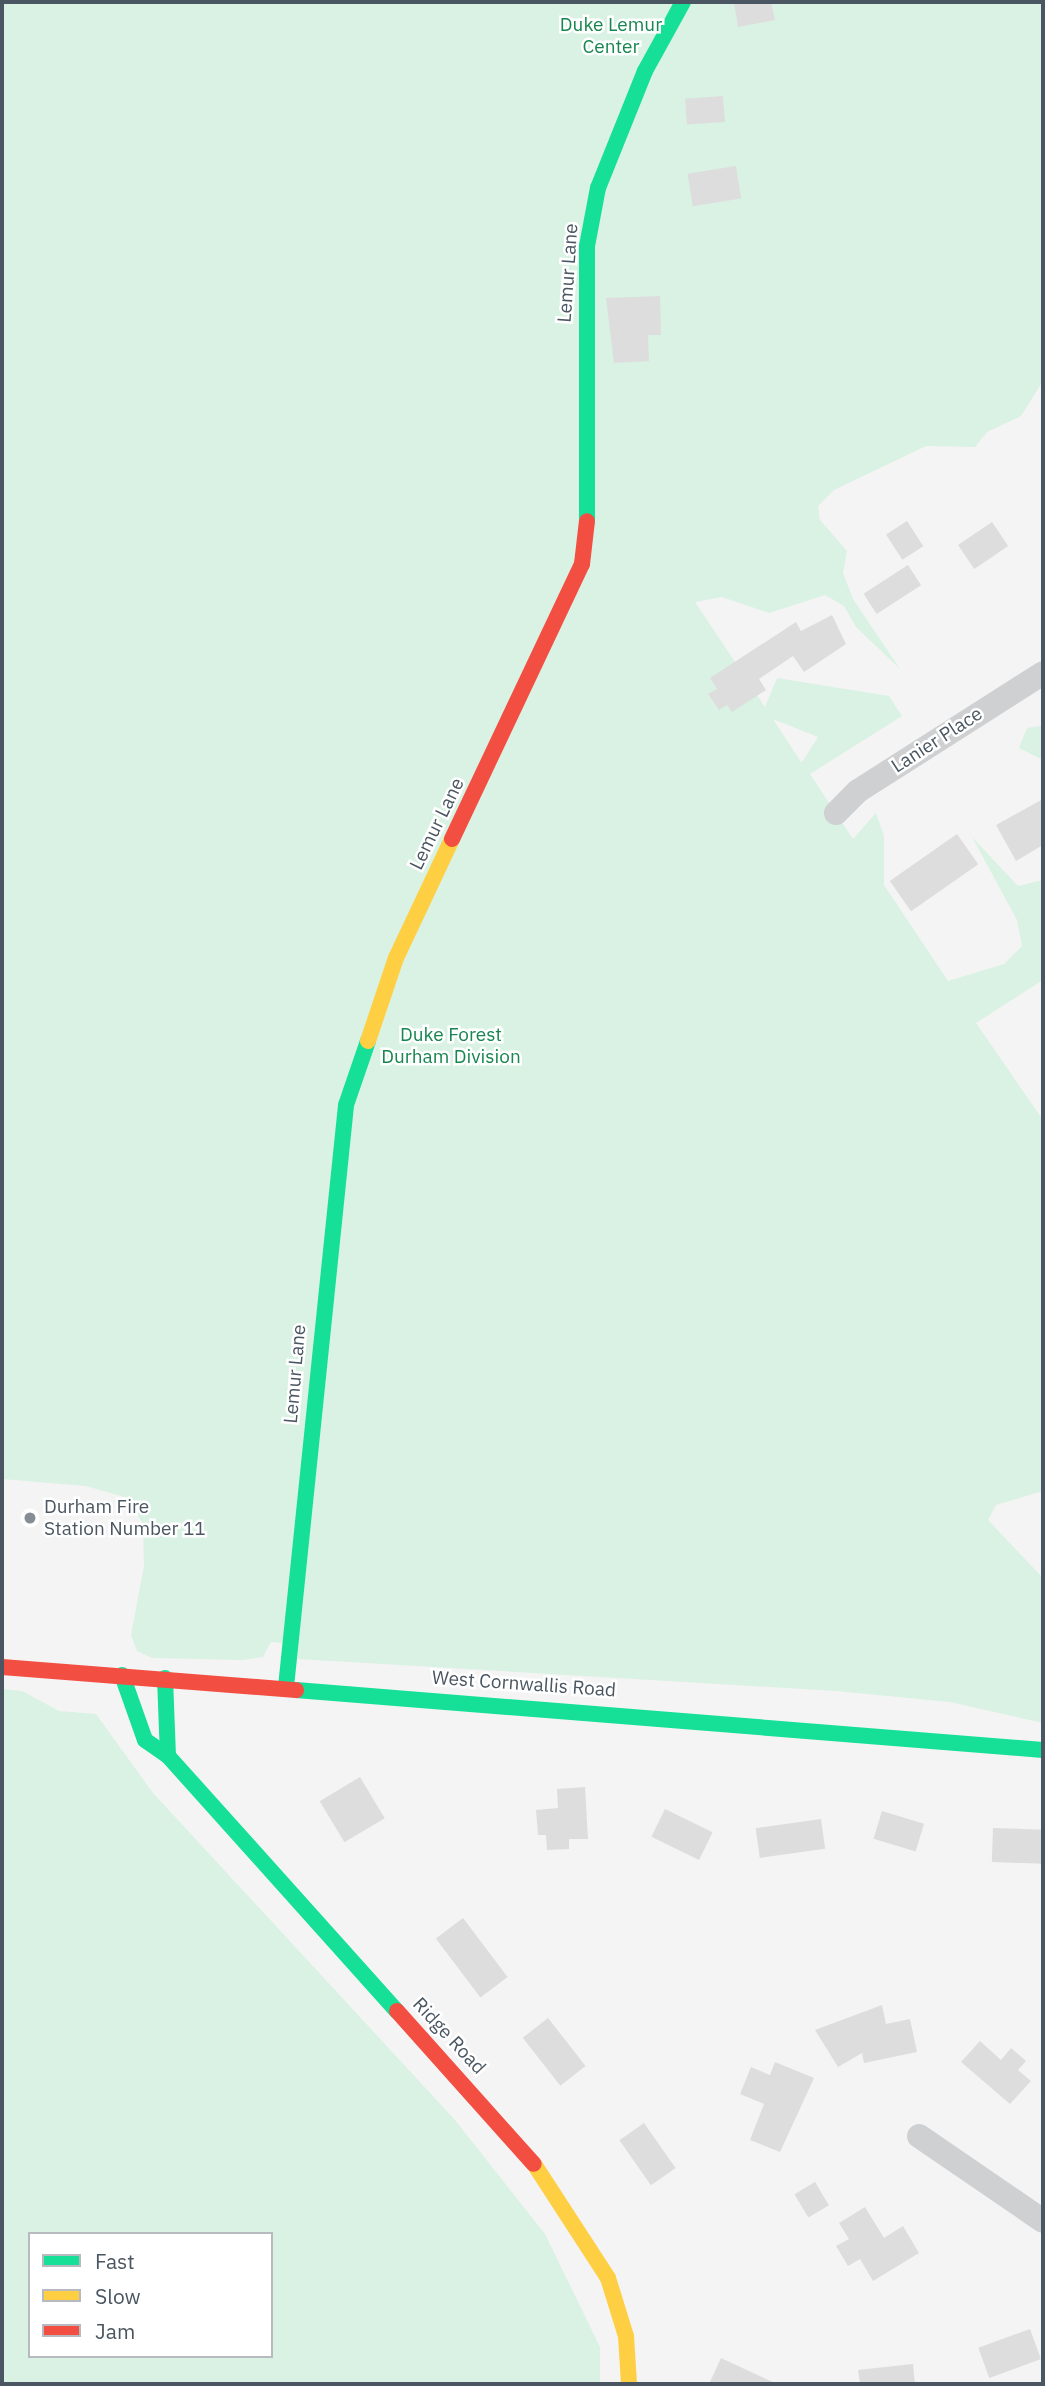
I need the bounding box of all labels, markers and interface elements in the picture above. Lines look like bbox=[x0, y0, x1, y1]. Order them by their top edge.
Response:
park label: Duke Lemur Center bbox=[560, 14, 662, 58]
street label: Lemur Lane bbox=[553, 223, 583, 323]
street label: Lanier Place bbox=[887, 702, 987, 778]
street label: Lemur Lane bbox=[405, 774, 469, 874]
park label: Duke Forest Durham Division bbox=[381, 1024, 521, 1068]
street label: Lemur Lane bbox=[279, 1323, 311, 1425]
place label: Durham Fire Station Number 11 bbox=[44, 1496, 206, 1540]
marker: Durham Fire Station Number 11 bbox=[22, 1510, 38, 1526]
street label: West Cornwallis Road bbox=[431, 1666, 617, 1702]
street label: Ridge Road bbox=[408, 1993, 490, 2079]
legend bbox=[28, 2232, 273, 2358]
text: Fast bbox=[95, 2247, 135, 2275]
text: Slow bbox=[95, 2282, 141, 2310]
text: Jam bbox=[95, 2317, 135, 2345]

